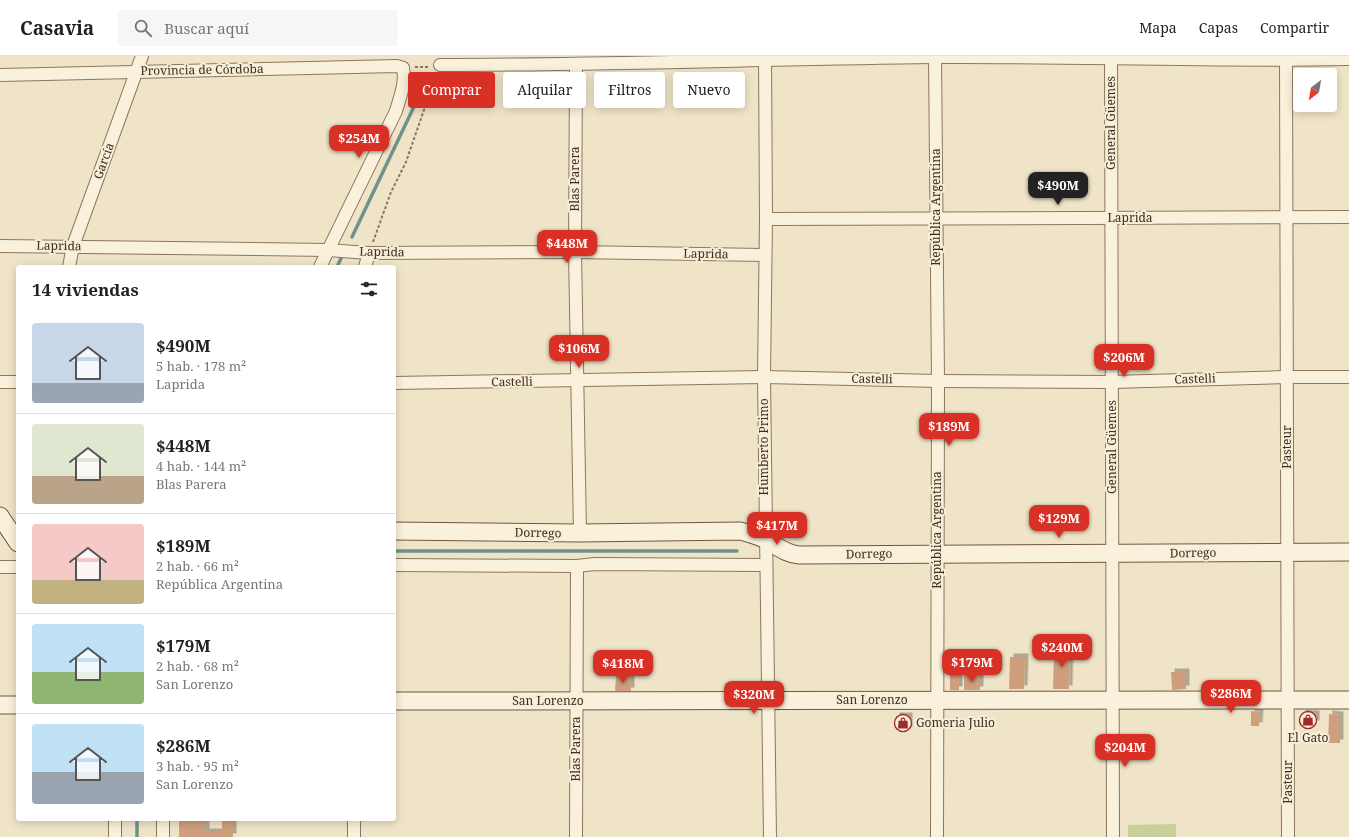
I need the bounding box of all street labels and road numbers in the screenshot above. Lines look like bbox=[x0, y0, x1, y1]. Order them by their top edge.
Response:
street label: Provincia de Córdoba bbox=[140, 60, 264, 79]
street label: General Güemes bbox=[1102, 76, 1119, 170]
street label: García bbox=[89, 140, 118, 181]
street label: Blas Parera bbox=[566, 146, 583, 212]
street label: República Argentina bbox=[927, 148, 944, 266]
street label: Laprida bbox=[1107, 209, 1153, 226]
street label: Laprida bbox=[36, 237, 82, 254]
street label: Laprida bbox=[359, 243, 405, 260]
street label: Laprida bbox=[683, 245, 729, 262]
street label: Castelli bbox=[1174, 369, 1216, 388]
street label: Castelli bbox=[851, 370, 893, 387]
street label: Castelli bbox=[491, 373, 533, 390]
street label: Humberto Primo bbox=[755, 398, 772, 496]
street label: General Güemes bbox=[1103, 400, 1120, 494]
street label: Pasteur bbox=[1278, 425, 1295, 469]
street label: República Argentina bbox=[928, 471, 945, 589]
street label: Dorrego bbox=[514, 524, 562, 541]
street label: Dorrego bbox=[1169, 544, 1217, 561]
street label: Dorrego bbox=[845, 545, 893, 562]
street label: San Lorenzo bbox=[836, 691, 908, 708]
street label: San Lorenzo bbox=[512, 692, 584, 709]
street label: Blas Parera bbox=[567, 716, 584, 782]
street label: Pasteur bbox=[1279, 760, 1296, 804]

